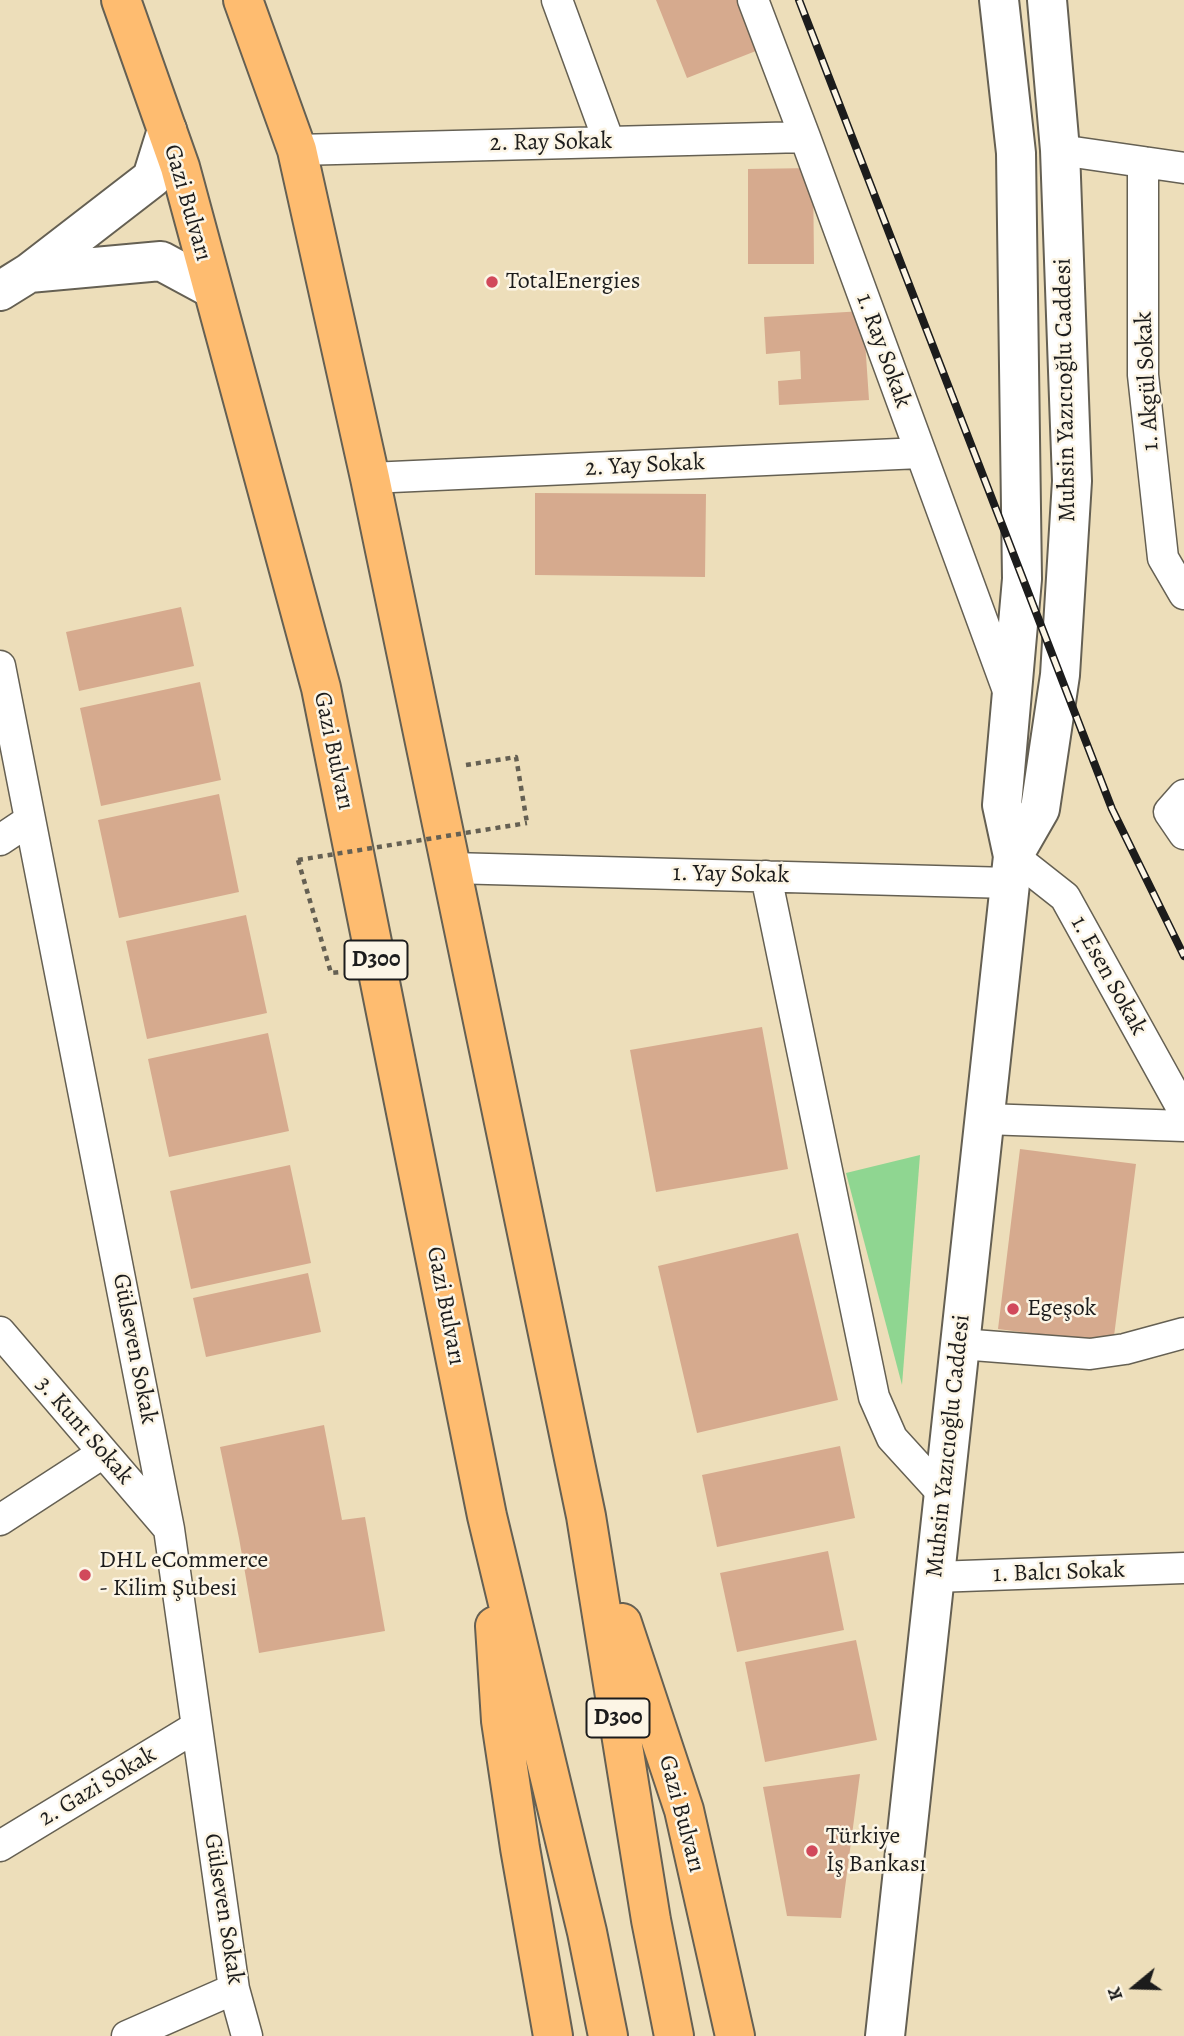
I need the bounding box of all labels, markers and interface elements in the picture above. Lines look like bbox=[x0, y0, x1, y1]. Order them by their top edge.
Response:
street label: 2. Ray Sokak bbox=[489, 128, 613, 158]
street label: Gazi Bulvarı bbox=[157, 141, 217, 265]
street label: Muhsin Yazıcıoğlu Caddesi bbox=[1049, 258, 1083, 522]
place label: TotalEnergies bbox=[506, 268, 640, 296]
marker: TotalEnergies bbox=[484, 274, 500, 290]
street label: 1. Ray Sokak bbox=[849, 290, 917, 412]
street label: 1. Akgül Sokak bbox=[1130, 311, 1166, 451]
street label: 2. Yay Sokak bbox=[584, 448, 706, 484]
street label: Gazi Bulvarı bbox=[306, 689, 360, 813]
street label: 1. Yay Sokak bbox=[672, 860, 790, 890]
street label: 1. Esen Sokak bbox=[1064, 912, 1152, 1040]
road number: D300 bbox=[344, 940, 408, 979]
street label: Gazi Bulvarı bbox=[419, 1244, 471, 1368]
street label: Gülseven Sokak bbox=[105, 1271, 163, 1427]
place label: Egeşok bbox=[1027, 1295, 1097, 1323]
marker: Egeşok bbox=[1005, 1301, 1021, 1317]
street label: Muhsin Yazıcıoğlu Caddesi bbox=[921, 1313, 977, 1579]
street label: 3. Kunt Sokak bbox=[29, 1371, 139, 1491]
place label: DHL eCommerce - Kilim Şubesi bbox=[99, 1547, 268, 1603]
street label: 1. Balcı Sokak bbox=[992, 1556, 1126, 1590]
marker: DHL eCommerce - Kilim Şubesi bbox=[77, 1567, 93, 1583]
road number: D300 bbox=[586, 1698, 650, 1737]
street label: 2. Gazi Sokak bbox=[34, 1741, 162, 1833]
street label: Gazi Bulvarı bbox=[652, 1752, 710, 1876]
place label: Türkiye İş Bankası bbox=[826, 1823, 926, 1879]
street label: Gülseven Sokak bbox=[197, 1831, 249, 1987]
marker: Türkiye İş Bankası bbox=[804, 1843, 820, 1859]
north arrow bbox=[1100, 1952, 1170, 2022]
text: K bbox=[1101, 1984, 1129, 2004]

